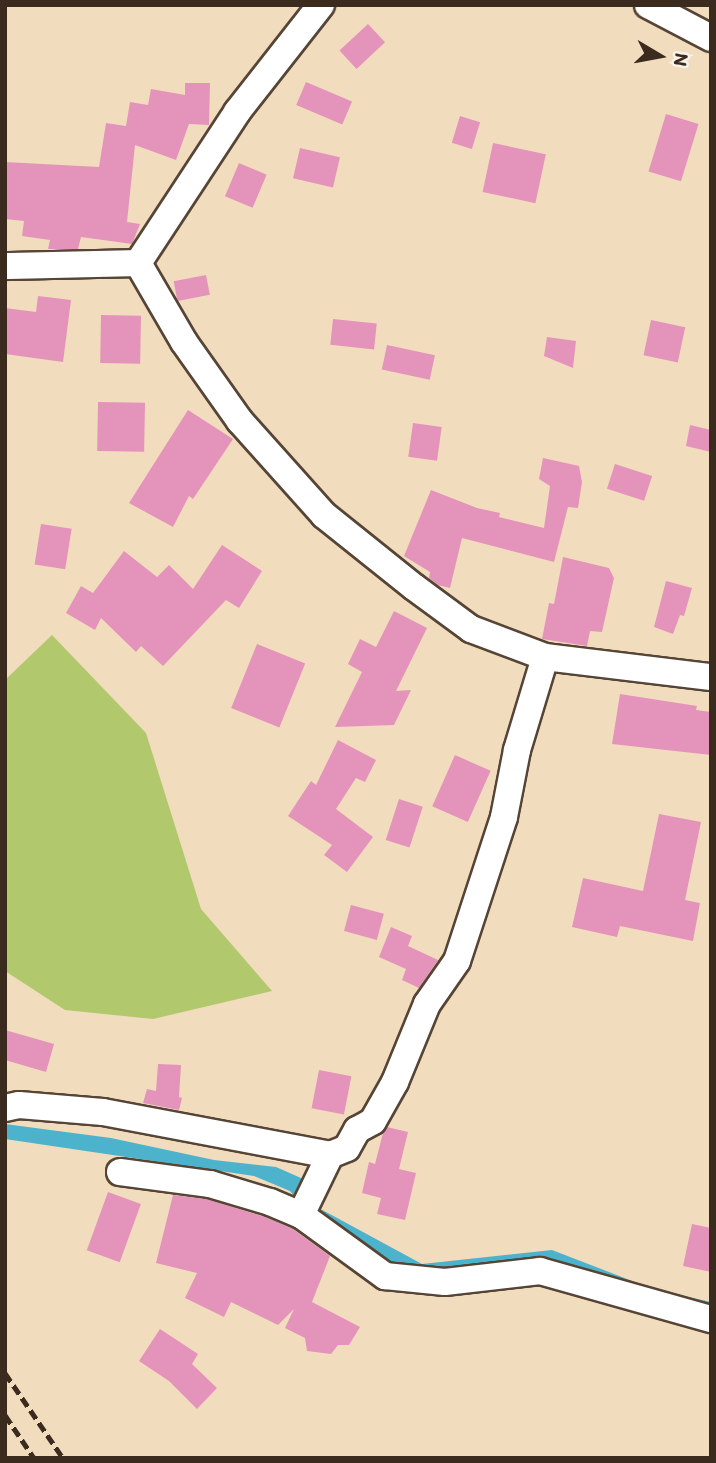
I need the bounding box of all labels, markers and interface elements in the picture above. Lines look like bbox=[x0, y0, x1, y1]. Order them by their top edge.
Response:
north arrow bbox=[625, 21, 695, 91]
text: N bbox=[669, 51, 694, 68]

